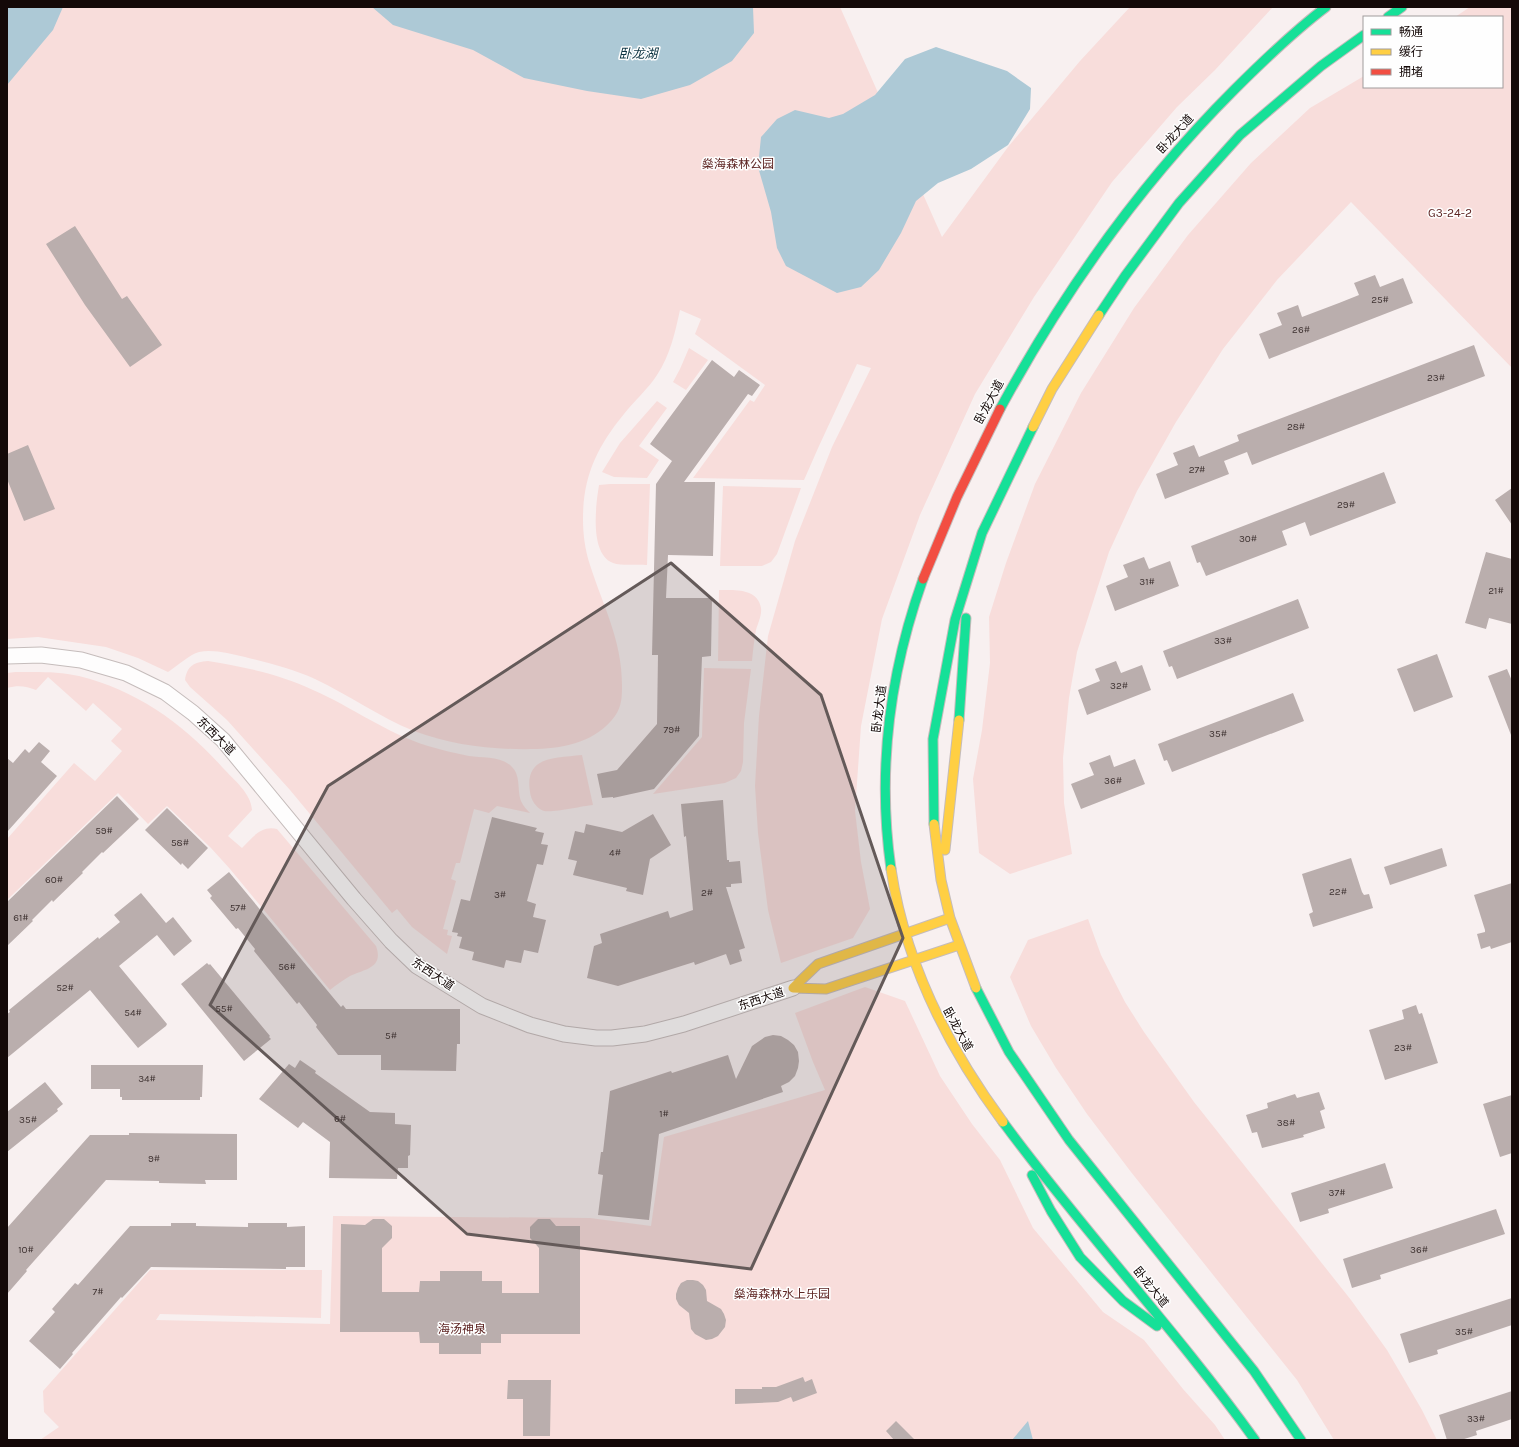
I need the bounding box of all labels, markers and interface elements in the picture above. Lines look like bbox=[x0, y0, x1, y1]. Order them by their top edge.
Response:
legend bbox=[1363, 16, 1503, 88]
text: 畅通 bbox=[1399, 25, 1423, 39]
text: 缓行 bbox=[1399, 45, 1423, 59]
water label: 卧龙湖 bbox=[618, 46, 659, 61]
text: 拥堵 bbox=[1399, 65, 1423, 79]
street label: 卧龙大道 bbox=[1154, 111, 1196, 157]
park label: 燊海森林公园 bbox=[702, 157, 774, 171]
park label: G3-24-2 bbox=[1428, 206, 1472, 220]
house number: 25# bbox=[1371, 294, 1389, 306]
house number: 26# bbox=[1292, 324, 1310, 336]
house number: 23# bbox=[1427, 372, 1445, 384]
street label: 卧龙大道 bbox=[972, 378, 1006, 426]
house number: 28# bbox=[1287, 421, 1305, 433]
house number: 27# bbox=[1189, 464, 1205, 476]
house number: 29# bbox=[1337, 499, 1355, 511]
house number: 30# bbox=[1239, 533, 1257, 545]
house number: 31# bbox=[1139, 576, 1155, 588]
house number: 21# bbox=[1488, 585, 1504, 597]
house number: 33# bbox=[1214, 635, 1232, 647]
house number: 32# bbox=[1110, 680, 1128, 692]
street label: 卧龙大道 bbox=[869, 684, 889, 734]
street label: 东西大道 bbox=[194, 714, 238, 758]
house number: 79# bbox=[664, 724, 680, 736]
house number: 35# bbox=[1209, 728, 1227, 740]
house number: 36# bbox=[1104, 775, 1122, 787]
house number: 59# bbox=[95, 825, 113, 837]
house number: 58# bbox=[171, 837, 189, 849]
house number: 4# bbox=[609, 847, 621, 859]
house number: 60# bbox=[45, 874, 63, 886]
house number: 22# bbox=[1329, 886, 1347, 898]
house number: 2# bbox=[701, 887, 713, 899]
house number: 3# bbox=[494, 889, 506, 901]
house number: 57# bbox=[230, 902, 246, 914]
house number: 61# bbox=[13, 912, 29, 924]
street label: 东西大道 bbox=[409, 955, 457, 993]
house number: 56# bbox=[278, 961, 296, 973]
house number: 52# bbox=[56, 982, 74, 994]
street label: 东西大道 bbox=[736, 985, 786, 1013]
house number: 55# bbox=[215, 1003, 233, 1015]
street label: 卧龙大道 bbox=[940, 1005, 976, 1053]
house number: 54# bbox=[124, 1007, 142, 1019]
house number: 5# bbox=[385, 1030, 397, 1042]
house number: 23# bbox=[1394, 1042, 1412, 1054]
house number: 34# bbox=[138, 1073, 156, 1085]
house number: 1# bbox=[659, 1108, 669, 1120]
house number: 6# bbox=[334, 1113, 346, 1125]
house number: 35# bbox=[19, 1114, 37, 1126]
house number: 38# bbox=[1277, 1117, 1295, 1129]
house number: 9# bbox=[148, 1153, 160, 1165]
house number: 37# bbox=[1329, 1187, 1345, 1199]
house number: 10# bbox=[18, 1244, 34, 1256]
house number: 36# bbox=[1410, 1244, 1428, 1256]
street label: 卧龙大道 bbox=[1130, 1264, 1172, 1310]
house number: 7# bbox=[93, 1286, 103, 1298]
park label: 燊海森林水上乐园 bbox=[734, 1287, 830, 1301]
park label: 海汤神泉 bbox=[438, 1322, 486, 1336]
house number: 35# bbox=[1455, 1326, 1473, 1338]
house number: 33# bbox=[1467, 1413, 1485, 1425]

